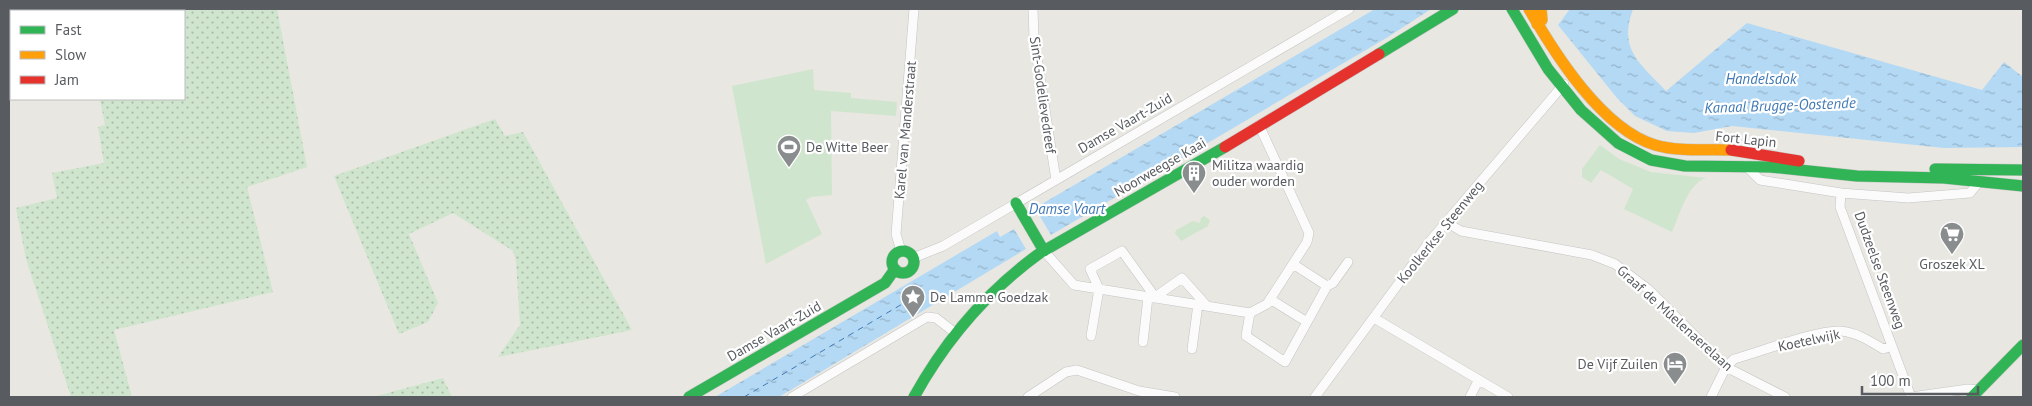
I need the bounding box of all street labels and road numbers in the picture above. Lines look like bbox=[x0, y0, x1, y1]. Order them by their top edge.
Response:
street label: Sint-Godelievedreef bbox=[1026, 35, 1060, 155]
street label: Karel van Manderstraat bbox=[890, 60, 920, 200]
street label: Damse Vaart-Zuid bbox=[1075, 89, 1175, 157]
street label: Fort Lapin bbox=[1715, 127, 1777, 151]
street label: Noorweegse Kaai bbox=[1111, 133, 1209, 201]
street label: Koolkerkse Steenweg bbox=[1393, 177, 1487, 287]
street label: Dudzeelse Steenweg bbox=[1850, 209, 1910, 331]
street label: Graaf de Mûelenaerelaan bbox=[1613, 261, 1737, 375]
street label: Damse Vaart-Zuid bbox=[724, 297, 824, 365]
street label: Koetelwijk bbox=[1776, 325, 1842, 355]

